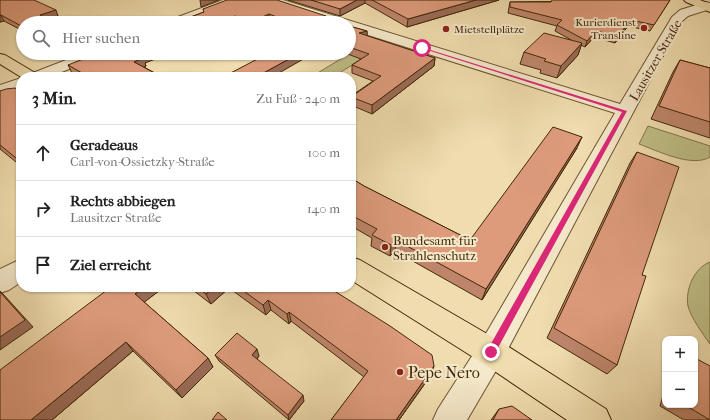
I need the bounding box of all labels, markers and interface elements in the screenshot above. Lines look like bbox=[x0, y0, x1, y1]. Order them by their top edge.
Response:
search box bbox=[16, 16, 356, 60]
place label: Kurierdienst Transline bbox=[575, 16, 637, 42]
street label: Lausitzer Straße bbox=[626, 16, 685, 104]
place label: Mietstellplätze bbox=[454, 23, 525, 36]
marker: Kurierdienst Transline bbox=[639, 23, 649, 33]
marker: Mietstellplätze bbox=[441, 24, 451, 34]
icon: search bbox=[30, 27, 52, 49]
text: Hier suchen bbox=[62, 29, 140, 47]
route start bbox=[413, 39, 431, 57]
text: 3 Min. bbox=[32, 88, 76, 108]
text: Zu Fuß · 240 m bbox=[256, 91, 340, 106]
text: Geradeaus bbox=[70, 136, 138, 154]
icon: ahead bbox=[32, 142, 54, 164]
text: 100 m bbox=[307, 145, 340, 160]
text: Carl-von-Ossietzky-Straße bbox=[70, 154, 215, 169]
text: Rechts abbiegen bbox=[70, 192, 175, 210]
icon: right bbox=[32, 198, 54, 220]
text: 140 m bbox=[307, 201, 340, 216]
text: Lausitzer Straße bbox=[70, 210, 161, 225]
place label: Bundesamt für Strahlenschutz bbox=[393, 233, 477, 263]
marker: Bundesamt für Strahlenschutz bbox=[380, 242, 390, 252]
icon: arrive bbox=[32, 254, 54, 276]
text: Ziel erreicht bbox=[70, 256, 151, 274]
map controls bbox=[662, 336, 698, 408]
button: + bbox=[662, 336, 698, 372]
route end bbox=[482, 343, 500, 361]
place label: Pepe Nero bbox=[408, 363, 480, 382]
marker: Pepe Nero bbox=[395, 367, 405, 377]
button: − bbox=[662, 372, 698, 408]

